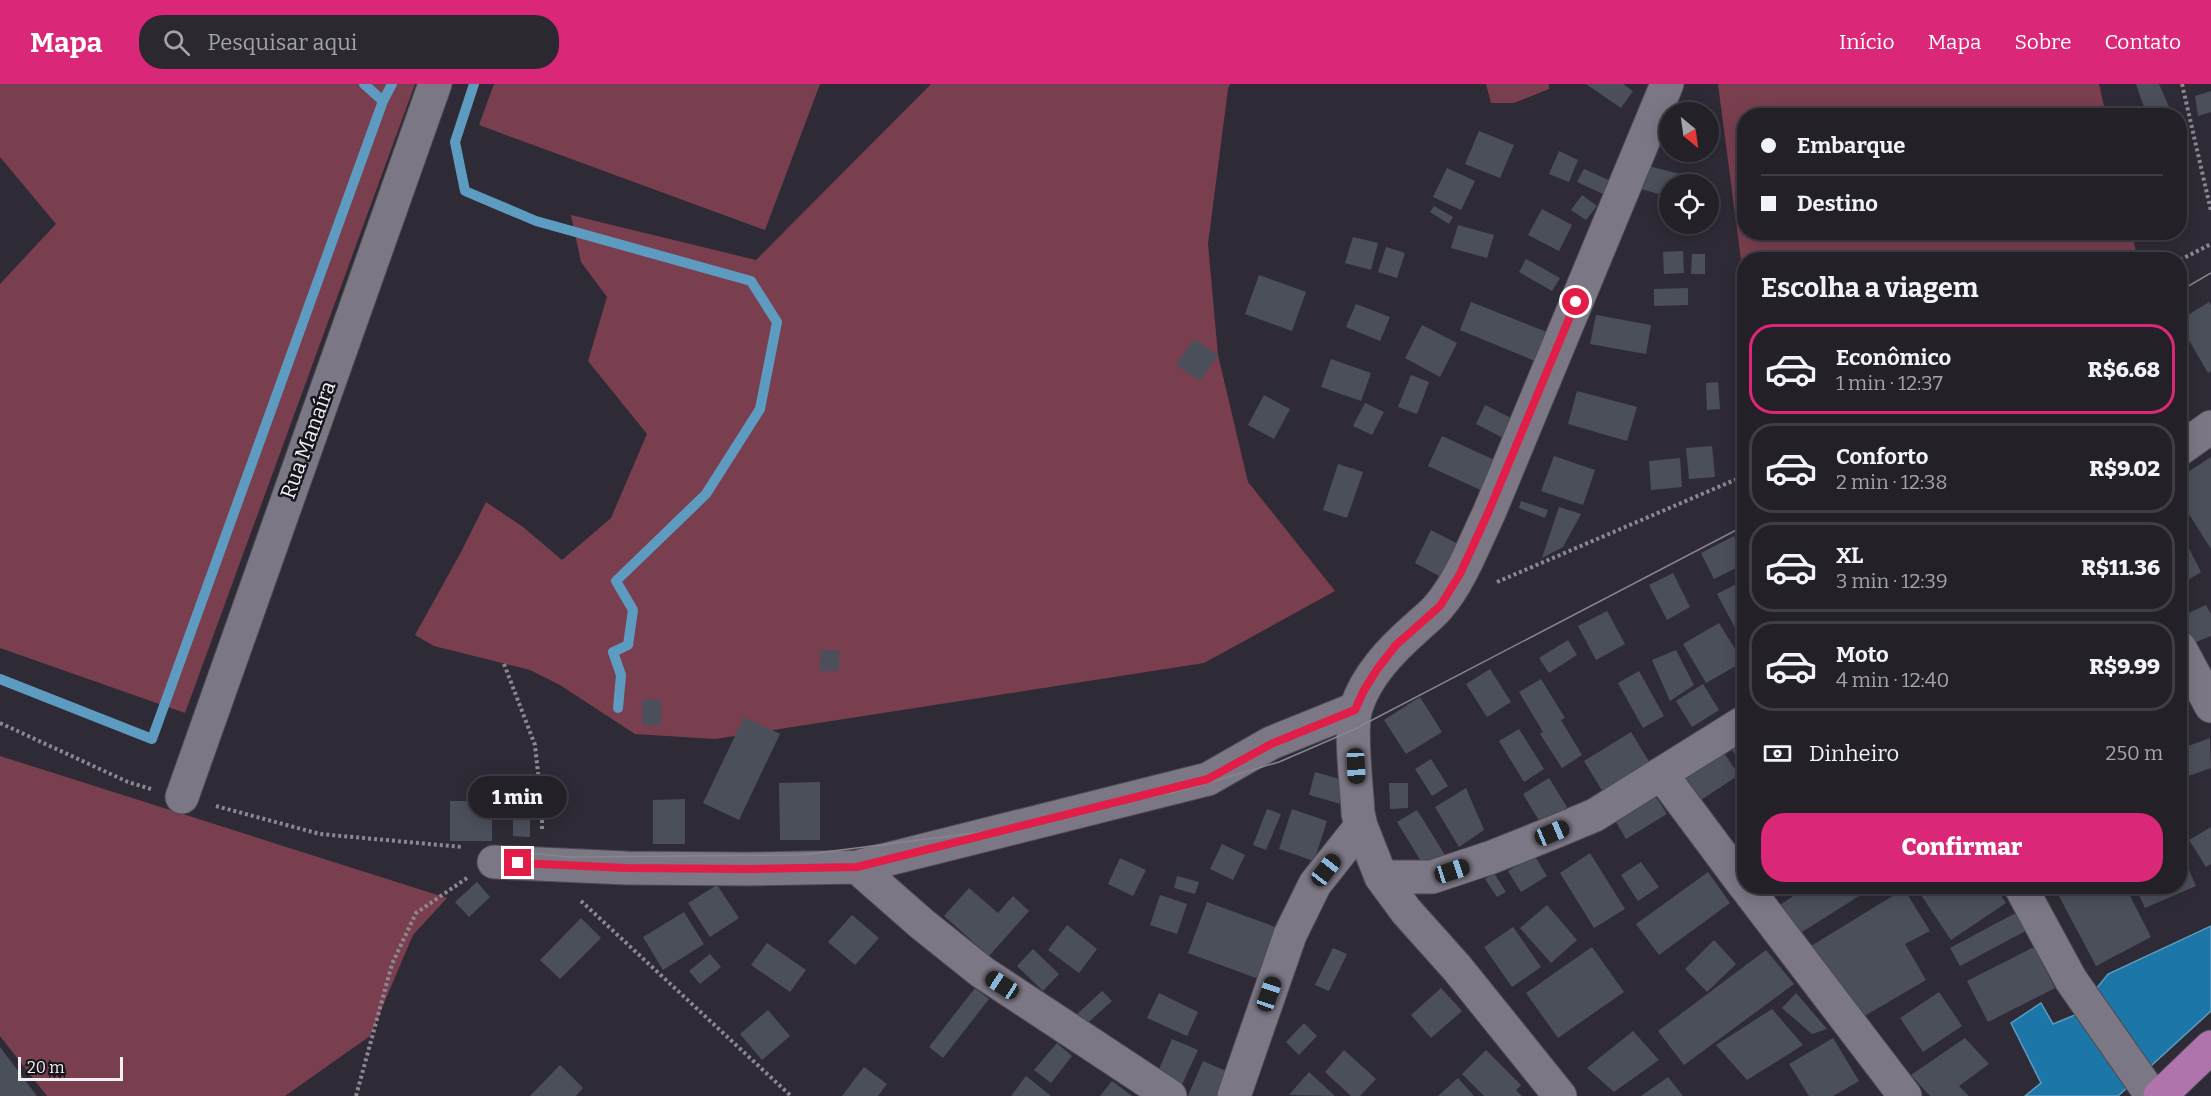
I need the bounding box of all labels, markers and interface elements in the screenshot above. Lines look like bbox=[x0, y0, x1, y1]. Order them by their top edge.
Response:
search box bbox=[139, 15, 559, 69]
text: Mapa bbox=[30, 26, 103, 59]
icon: search bbox=[160, 26, 193, 59]
text: Pesquisar aqui bbox=[208, 29, 357, 56]
text: Início bbox=[1839, 29, 1895, 55]
text: Mapa bbox=[1928, 29, 1982, 55]
text: Sobre bbox=[2015, 29, 2071, 55]
text: Contato bbox=[2104, 29, 2181, 55]
north arrow bbox=[1659, 102, 1719, 162]
map controls bbox=[1659, 102, 1719, 234]
text: Embarque bbox=[1797, 132, 1905, 159]
button: locate bbox=[1659, 174, 1719, 234]
text: Destino bbox=[1797, 190, 1878, 217]
text: Escolha a viagem bbox=[1761, 272, 1979, 304]
route start bbox=[1562, 288, 1589, 315]
icon: car bbox=[1764, 342, 1818, 396]
text: Econômico bbox=[1836, 344, 1951, 371]
text: R$6.68 bbox=[2088, 356, 2160, 383]
text: 1 min · 12:37 bbox=[1836, 371, 1943, 395]
street label: Rua Manaíra bbox=[275, 377, 341, 502]
icon: car bbox=[1764, 441, 1818, 495]
text: Conforto bbox=[1836, 443, 1928, 470]
text: R$9.02 bbox=[2089, 455, 2160, 482]
text: 2 min · 12:38 bbox=[1836, 470, 1947, 494]
icon: car bbox=[1764, 540, 1818, 594]
text: XL bbox=[1836, 542, 1863, 569]
text: R$11.36 bbox=[2081, 554, 2160, 581]
text: 3 min · 12:39 bbox=[1836, 569, 1948, 593]
icon: car bbox=[1764, 639, 1818, 693]
text: Moto bbox=[1836, 641, 1889, 668]
text: R$9.99 bbox=[2089, 653, 2160, 680]
text: 4 min · 12:40 bbox=[1836, 668, 1949, 692]
icon: cash bbox=[1761, 737, 1794, 770]
text: Dinheiro bbox=[1809, 740, 1899, 767]
text: 250 m bbox=[2106, 741, 2163, 765]
car bbox=[1346, 748, 1366, 784]
callout: 1 min bbox=[468, 776, 568, 818]
text: 1 min bbox=[492, 785, 543, 809]
button: Confirmar bbox=[1761, 813, 2163, 882]
car bbox=[1532, 818, 1572, 848]
route end bbox=[504, 849, 531, 876]
car bbox=[1308, 850, 1344, 890]
car bbox=[1432, 857, 1472, 885]
car bbox=[982, 968, 1022, 1002]
car bbox=[1255, 974, 1283, 1014]
scale bar bbox=[18, 1054, 123, 1082]
text: 20 m bbox=[27, 1058, 64, 1077]

